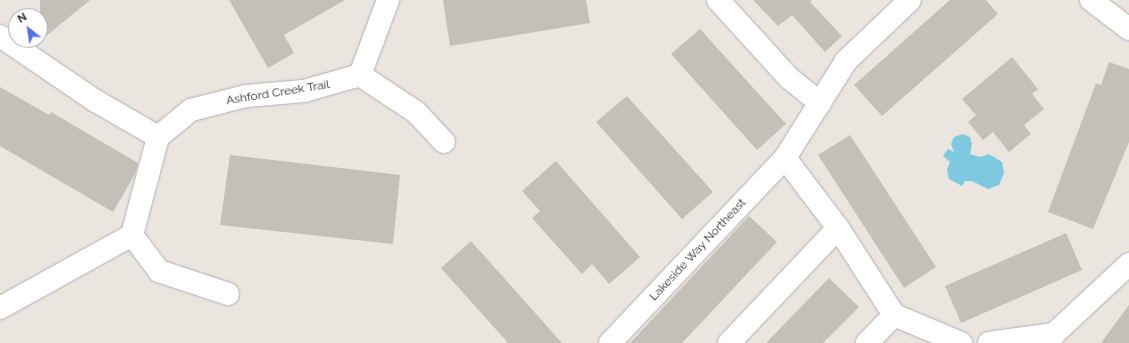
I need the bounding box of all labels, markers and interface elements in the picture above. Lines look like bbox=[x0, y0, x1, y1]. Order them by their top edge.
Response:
north arrow bbox=[8, 8, 48, 48]
text: N bbox=[15, 10, 29, 26]
street label: Ashford Creek Trail bbox=[225, 78, 331, 108]
street label: Lakeside Way Northeast bbox=[647, 196, 749, 304]

